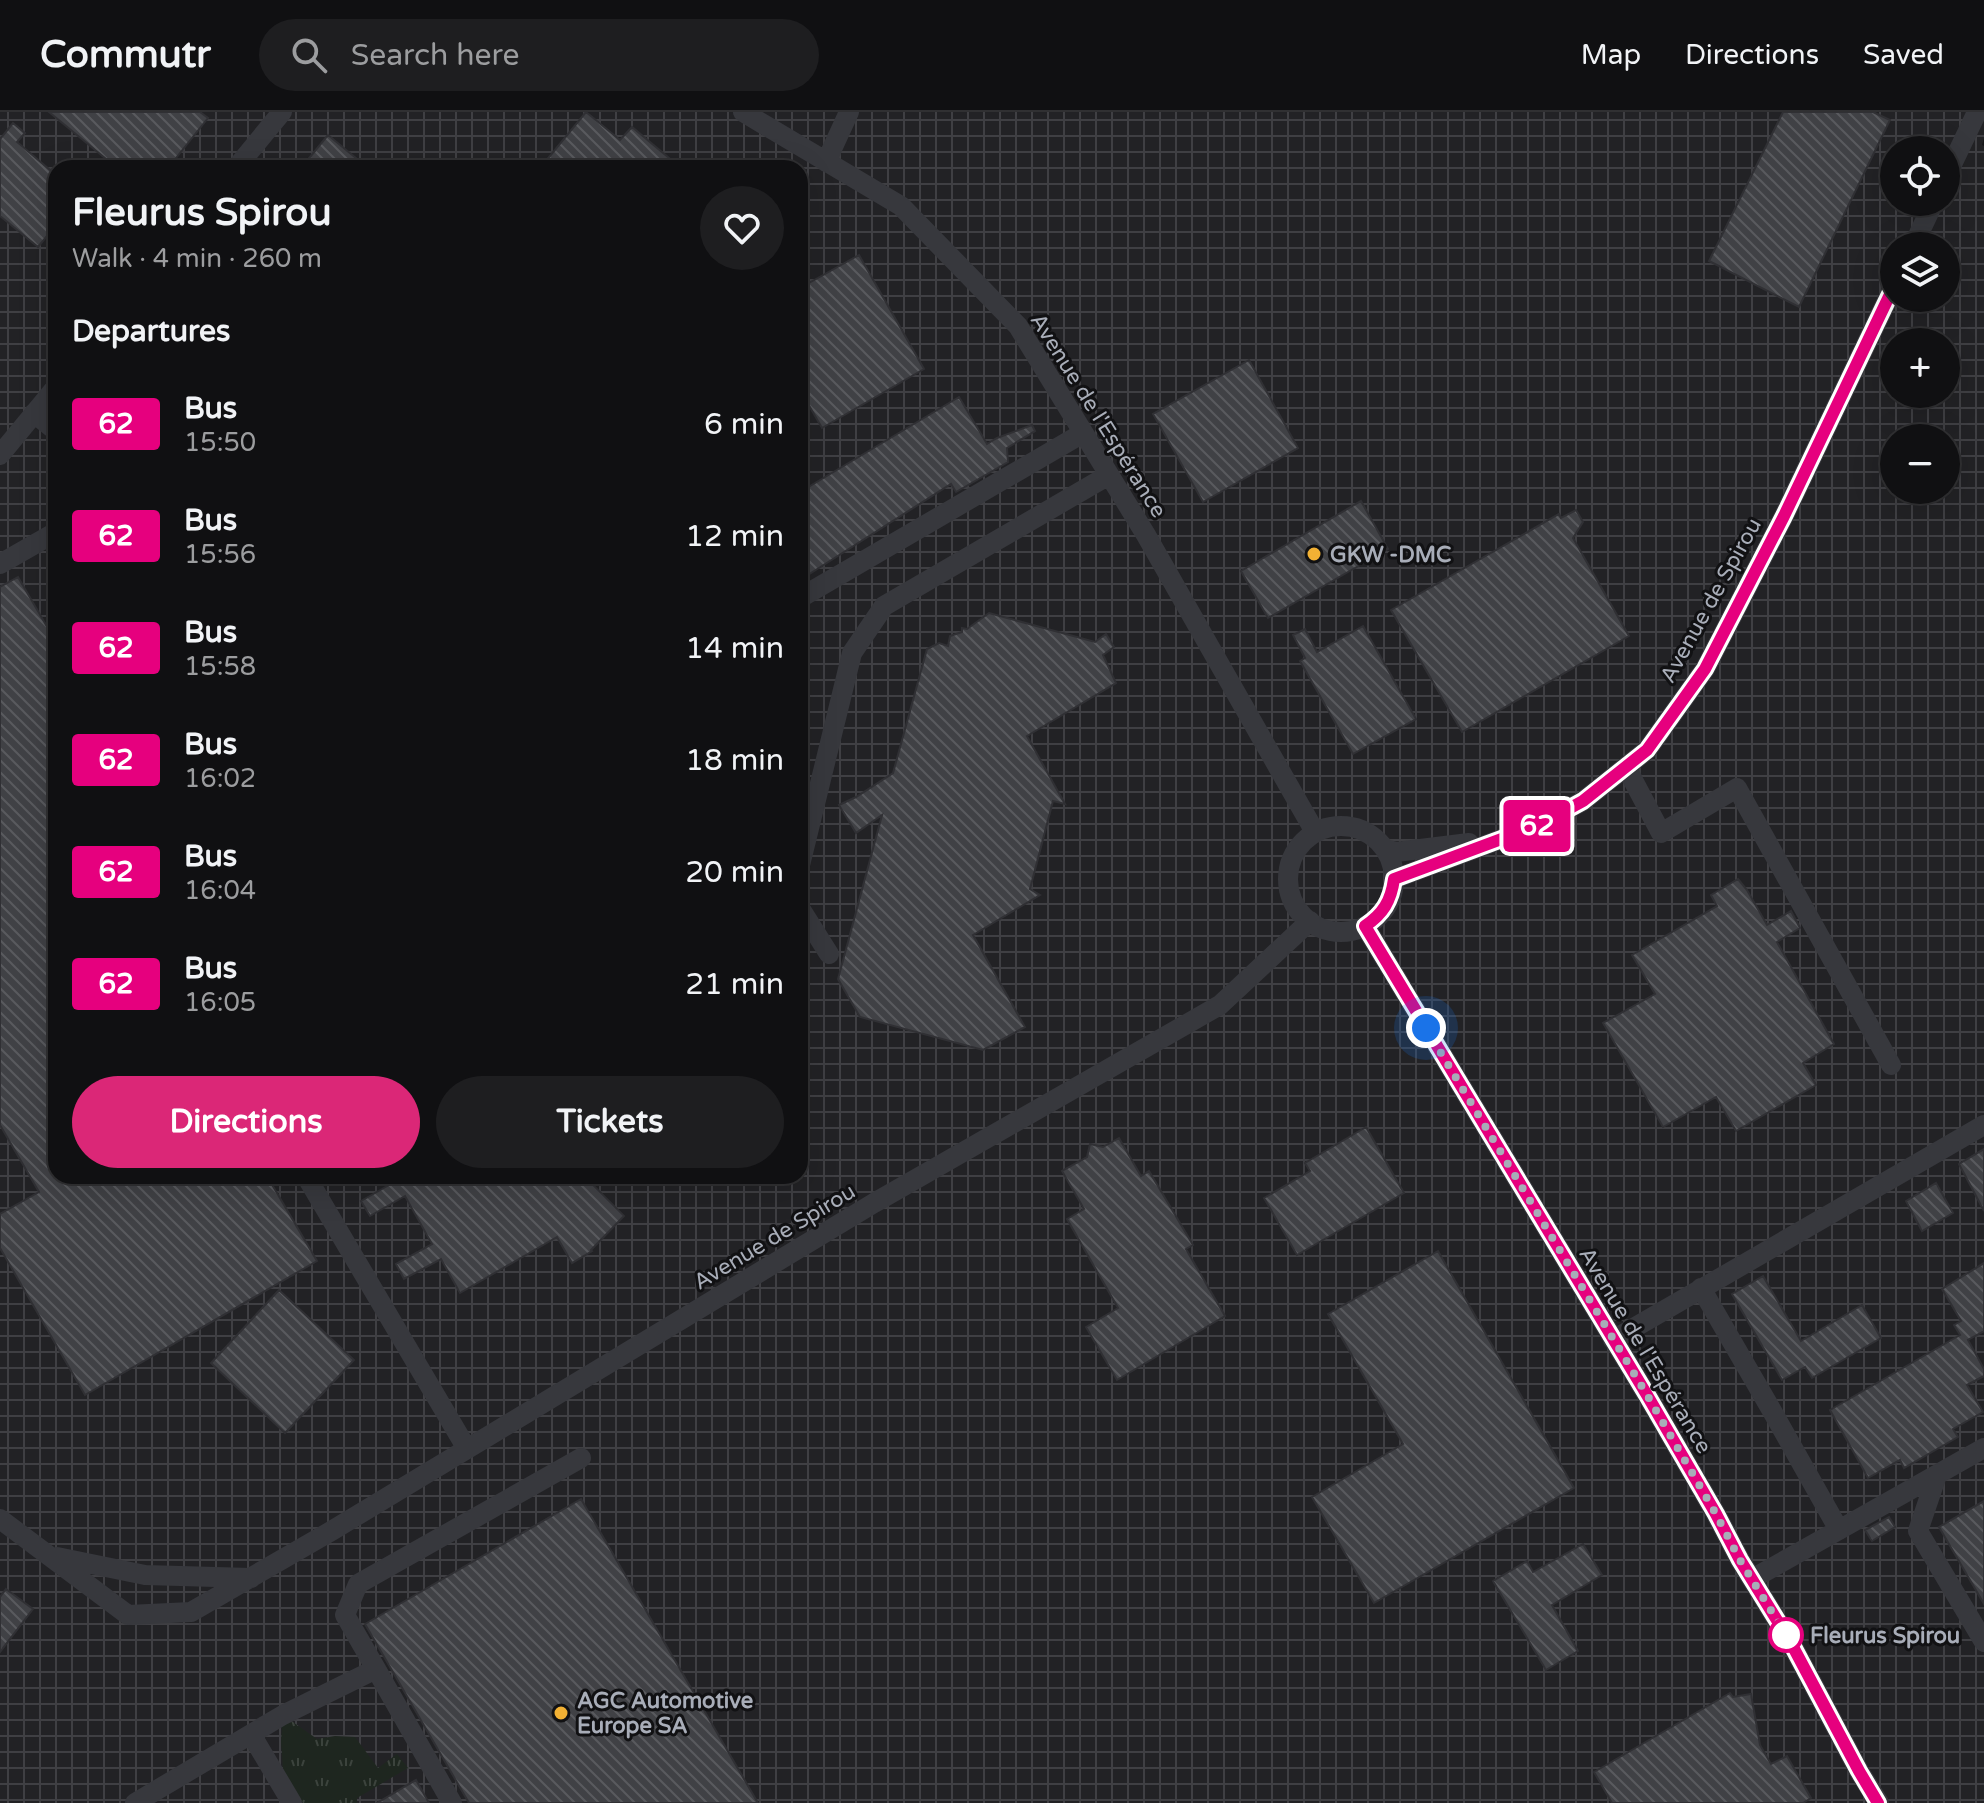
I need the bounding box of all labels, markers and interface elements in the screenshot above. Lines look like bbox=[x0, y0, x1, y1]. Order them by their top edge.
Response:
search box bbox=[259, 19, 819, 91]
text: Commutr bbox=[40, 32, 211, 78]
icon: search bbox=[287, 33, 331, 77]
text: Search here bbox=[351, 37, 519, 74]
text: Map bbox=[1581, 38, 1641, 72]
text: Directions bbox=[1685, 38, 1819, 72]
text: Saved bbox=[1863, 38, 1944, 72]
map controls bbox=[1880, 136, 1960, 504]
button: locate bbox=[1880, 136, 1960, 216]
button: heart bbox=[700, 186, 784, 270]
text: Fleurus Spirou bbox=[72, 190, 332, 236]
button: layers bbox=[1880, 232, 1960, 312]
text: Walk · 4 min · 260 m bbox=[72, 243, 322, 274]
street label: Avenue de l'Espérance bbox=[1025, 309, 1172, 522]
text: Departures bbox=[72, 313, 230, 350]
button: + bbox=[1880, 328, 1960, 408]
text: Bus bbox=[184, 390, 237, 427]
text: 6 min bbox=[704, 406, 784, 443]
text: 62 bbox=[98, 407, 134, 441]
button: − bbox=[1880, 424, 1960, 504]
text: 15:50 bbox=[184, 427, 256, 458]
text: Bus bbox=[184, 502, 237, 539]
street label: Avenue de Spirou bbox=[1655, 514, 1767, 687]
text: 12 min bbox=[685, 518, 784, 555]
text: 62 bbox=[98, 519, 134, 553]
text: 15:56 bbox=[184, 539, 256, 570]
place label: GKW -DMC bbox=[1330, 542, 1451, 568]
marker: GKW -DMC bbox=[1305, 545, 1323, 563]
text: Bus bbox=[184, 614, 237, 651]
text: 14 min bbox=[685, 630, 784, 667]
text: 62 bbox=[98, 631, 134, 665]
text: 15:58 bbox=[184, 651, 256, 682]
text: Bus bbox=[184, 726, 237, 763]
text: 18 min bbox=[685, 742, 784, 779]
text: 62 bbox=[98, 743, 134, 777]
text: 16:02 bbox=[184, 763, 256, 794]
line badge: 62 bbox=[1501, 800, 1573, 852]
text: 62 bbox=[1519, 809, 1555, 843]
text: Bus bbox=[184, 838, 237, 875]
text: 20 min bbox=[685, 854, 784, 891]
text: 62 bbox=[98, 855, 134, 889]
text: 16:04 bbox=[184, 875, 256, 906]
text: Bus bbox=[184, 950, 237, 987]
text: 21 min bbox=[685, 966, 784, 1003]
text: 62 bbox=[98, 967, 134, 1001]
text: 16:05 bbox=[184, 987, 256, 1018]
your location bbox=[1406, 1008, 1446, 1048]
button: Directions bbox=[72, 1076, 420, 1168]
button: Tickets bbox=[436, 1076, 784, 1168]
street label: Avenue de Spirou bbox=[689, 1178, 860, 1295]
street label: Avenue de l'Espérance bbox=[1573, 1243, 1717, 1458]
marker: Fleurus Spirou bbox=[1769, 1618, 1803, 1652]
place label: Fleurus Spirou bbox=[1810, 1623, 1960, 1649]
place label: AGC Automotive Europe SA bbox=[577, 1688, 753, 1739]
marker: AGC Automotive Europe SA bbox=[552, 1704, 570, 1722]

